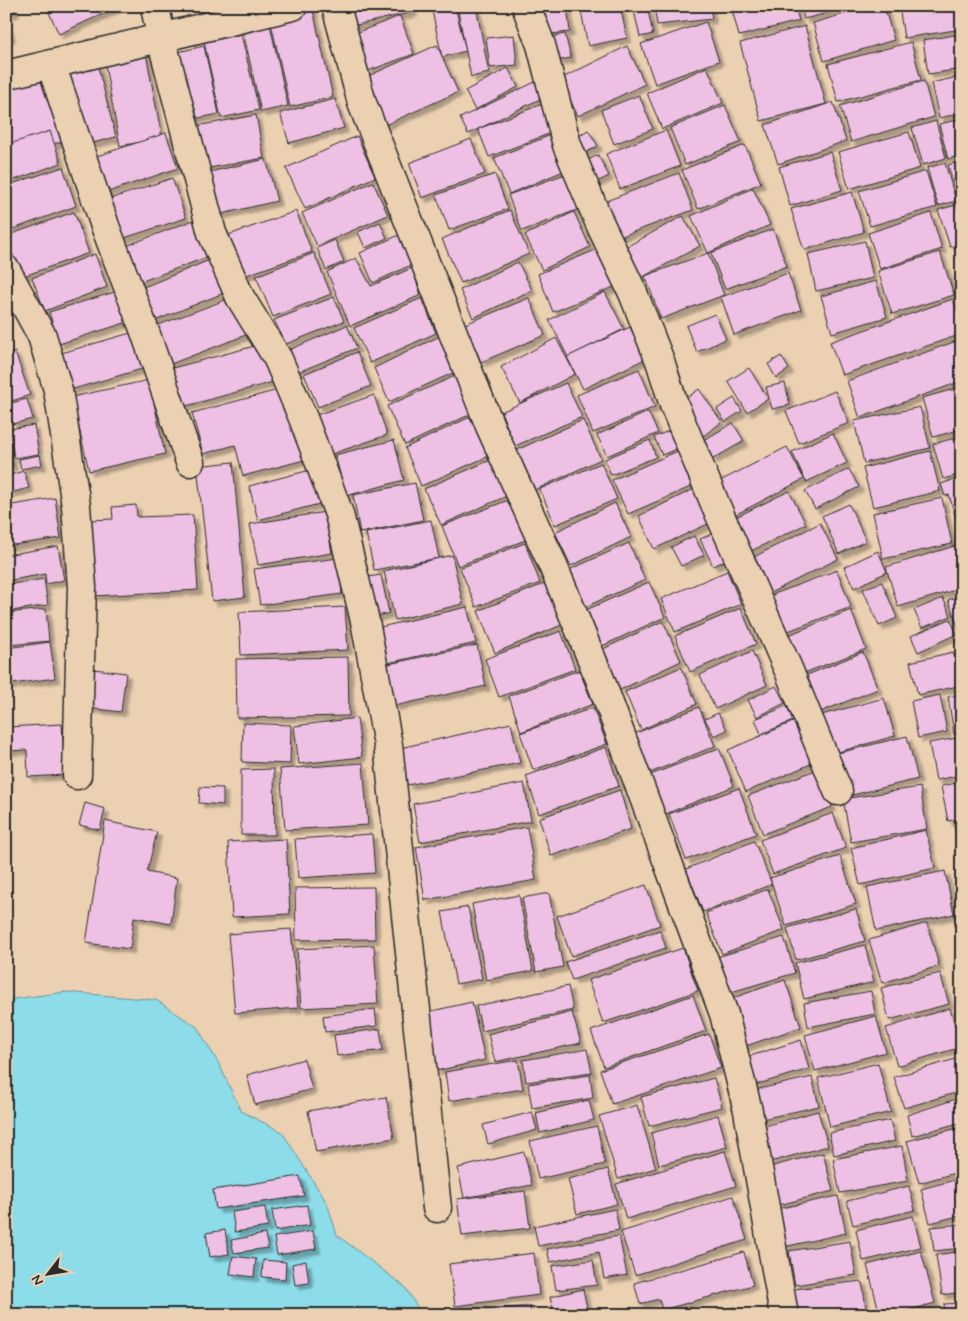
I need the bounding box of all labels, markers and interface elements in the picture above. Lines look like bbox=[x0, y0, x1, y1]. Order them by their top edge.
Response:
north arrow bbox=[22, 1248, 72, 1298]
text: N bbox=[28, 1272, 48, 1289]

